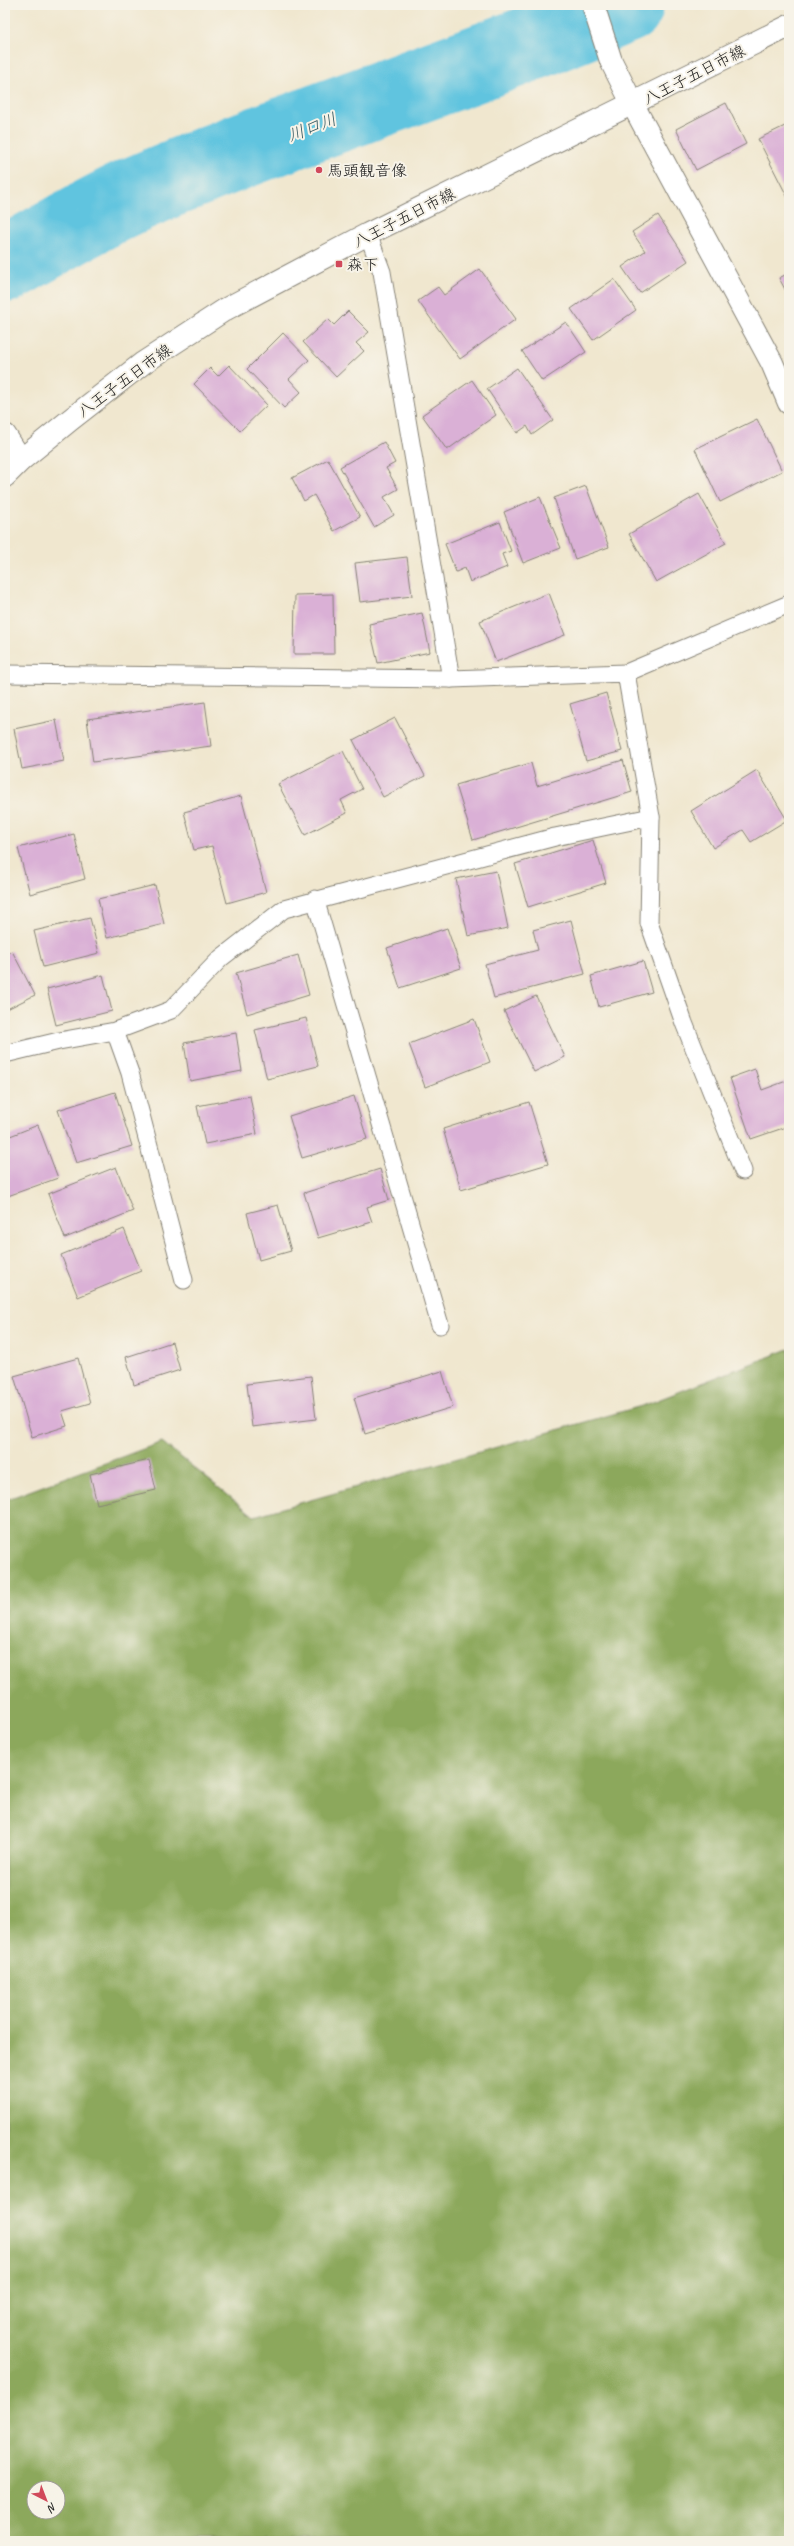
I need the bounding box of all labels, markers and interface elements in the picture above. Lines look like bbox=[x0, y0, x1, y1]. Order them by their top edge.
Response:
street label: 八王子五日市線 bbox=[640, 41, 749, 109]
water label: 川口川 bbox=[285, 109, 340, 146]
place label: 馬頭観音像 bbox=[327, 161, 407, 181]
marker: 馬頭観音像 bbox=[314, 165, 324, 175]
street label: 八王子五日市線 bbox=[350, 184, 459, 252]
place label: 森下 bbox=[347, 255, 379, 275]
marker: 森下 bbox=[334, 259, 344, 269]
street label: 八王子五日市線 bbox=[73, 340, 176, 422]
north arrow bbox=[26, 2480, 66, 2520]
text: N bbox=[44, 2500, 60, 2516]

